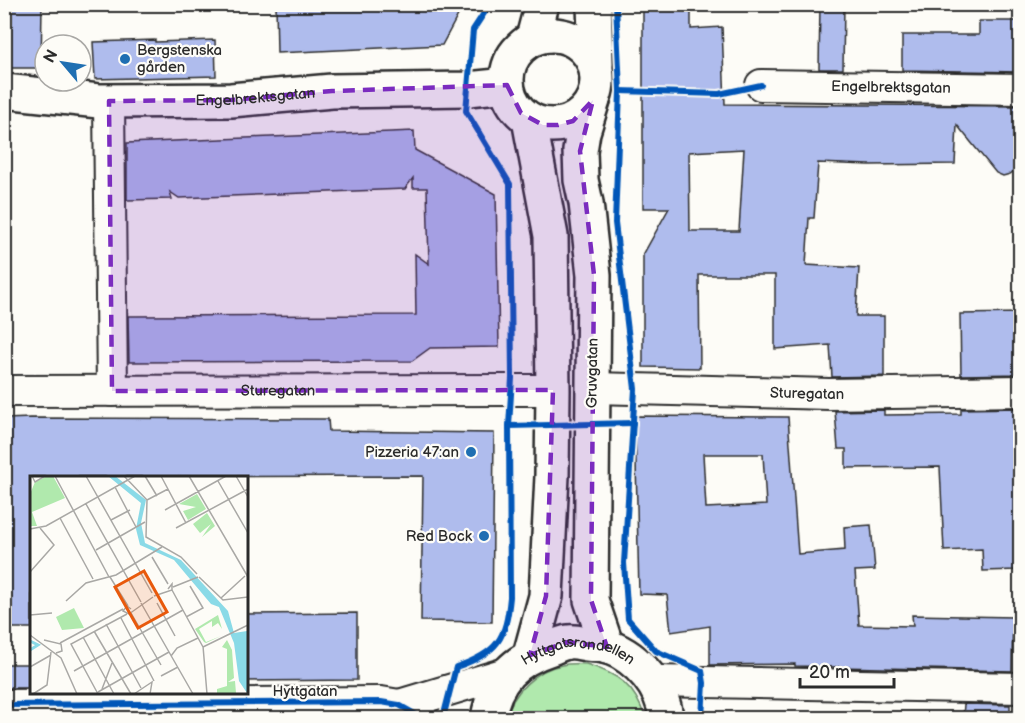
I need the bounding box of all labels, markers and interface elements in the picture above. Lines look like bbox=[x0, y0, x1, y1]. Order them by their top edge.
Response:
north arrow bbox=[33, 33, 93, 93]
place label: Bergstenska gården bbox=[137, 41, 222, 77]
text: N bbox=[40, 47, 62, 66]
marker: Bergstenska gården bbox=[118, 52, 132, 66]
street label: Engelbrektsgatan bbox=[831, 77, 951, 98]
street label: Engelbrektsgatan bbox=[195, 84, 316, 110]
street label: Gruvgatan bbox=[582, 338, 603, 408]
street label: Sturegatan bbox=[241, 381, 315, 401]
street label: Sturegatan bbox=[770, 383, 844, 404]
place label: Pizzeria 47:an bbox=[365, 443, 459, 462]
marker: Pizzeria 47:an bbox=[464, 445, 478, 459]
inset map bbox=[30, 476, 248, 693]
place label: Red Bock bbox=[406, 527, 473, 546]
marker: Red Bock bbox=[477, 529, 491, 543]
text: Hyttgatsrondellen bbox=[518, 633, 639, 670]
scale bar bbox=[800, 651, 894, 689]
street label: Hyttgatsrondellen bbox=[517, 657, 637, 675]
text: 20 m bbox=[809, 662, 850, 683]
street label: Hyttgatan bbox=[273, 682, 337, 701]

